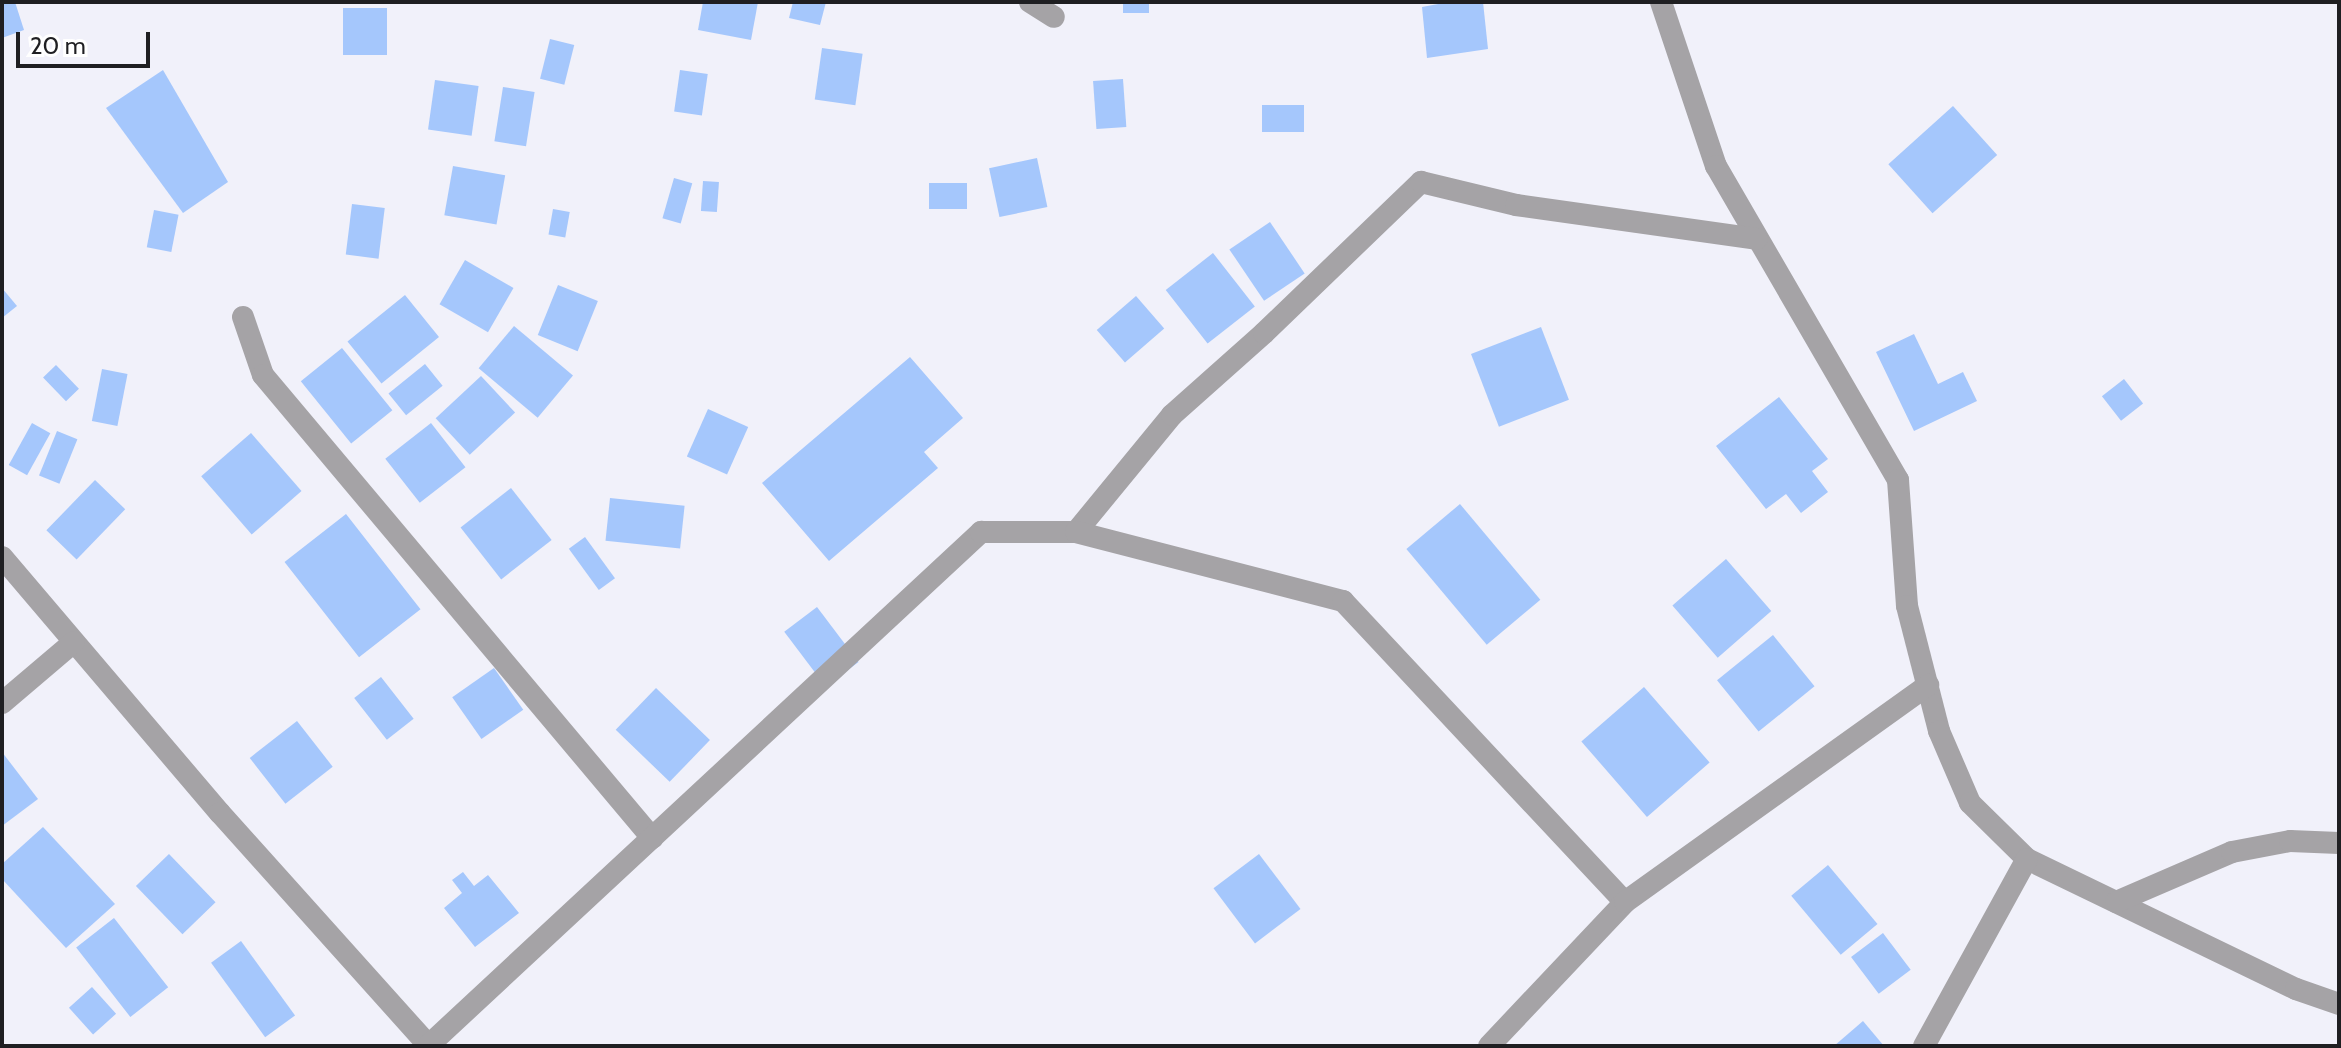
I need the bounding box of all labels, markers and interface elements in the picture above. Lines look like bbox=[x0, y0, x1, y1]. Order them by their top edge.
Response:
scale bar bbox=[20, 16, 154, 66]
text: 20 m bbox=[30, 31, 86, 60]

